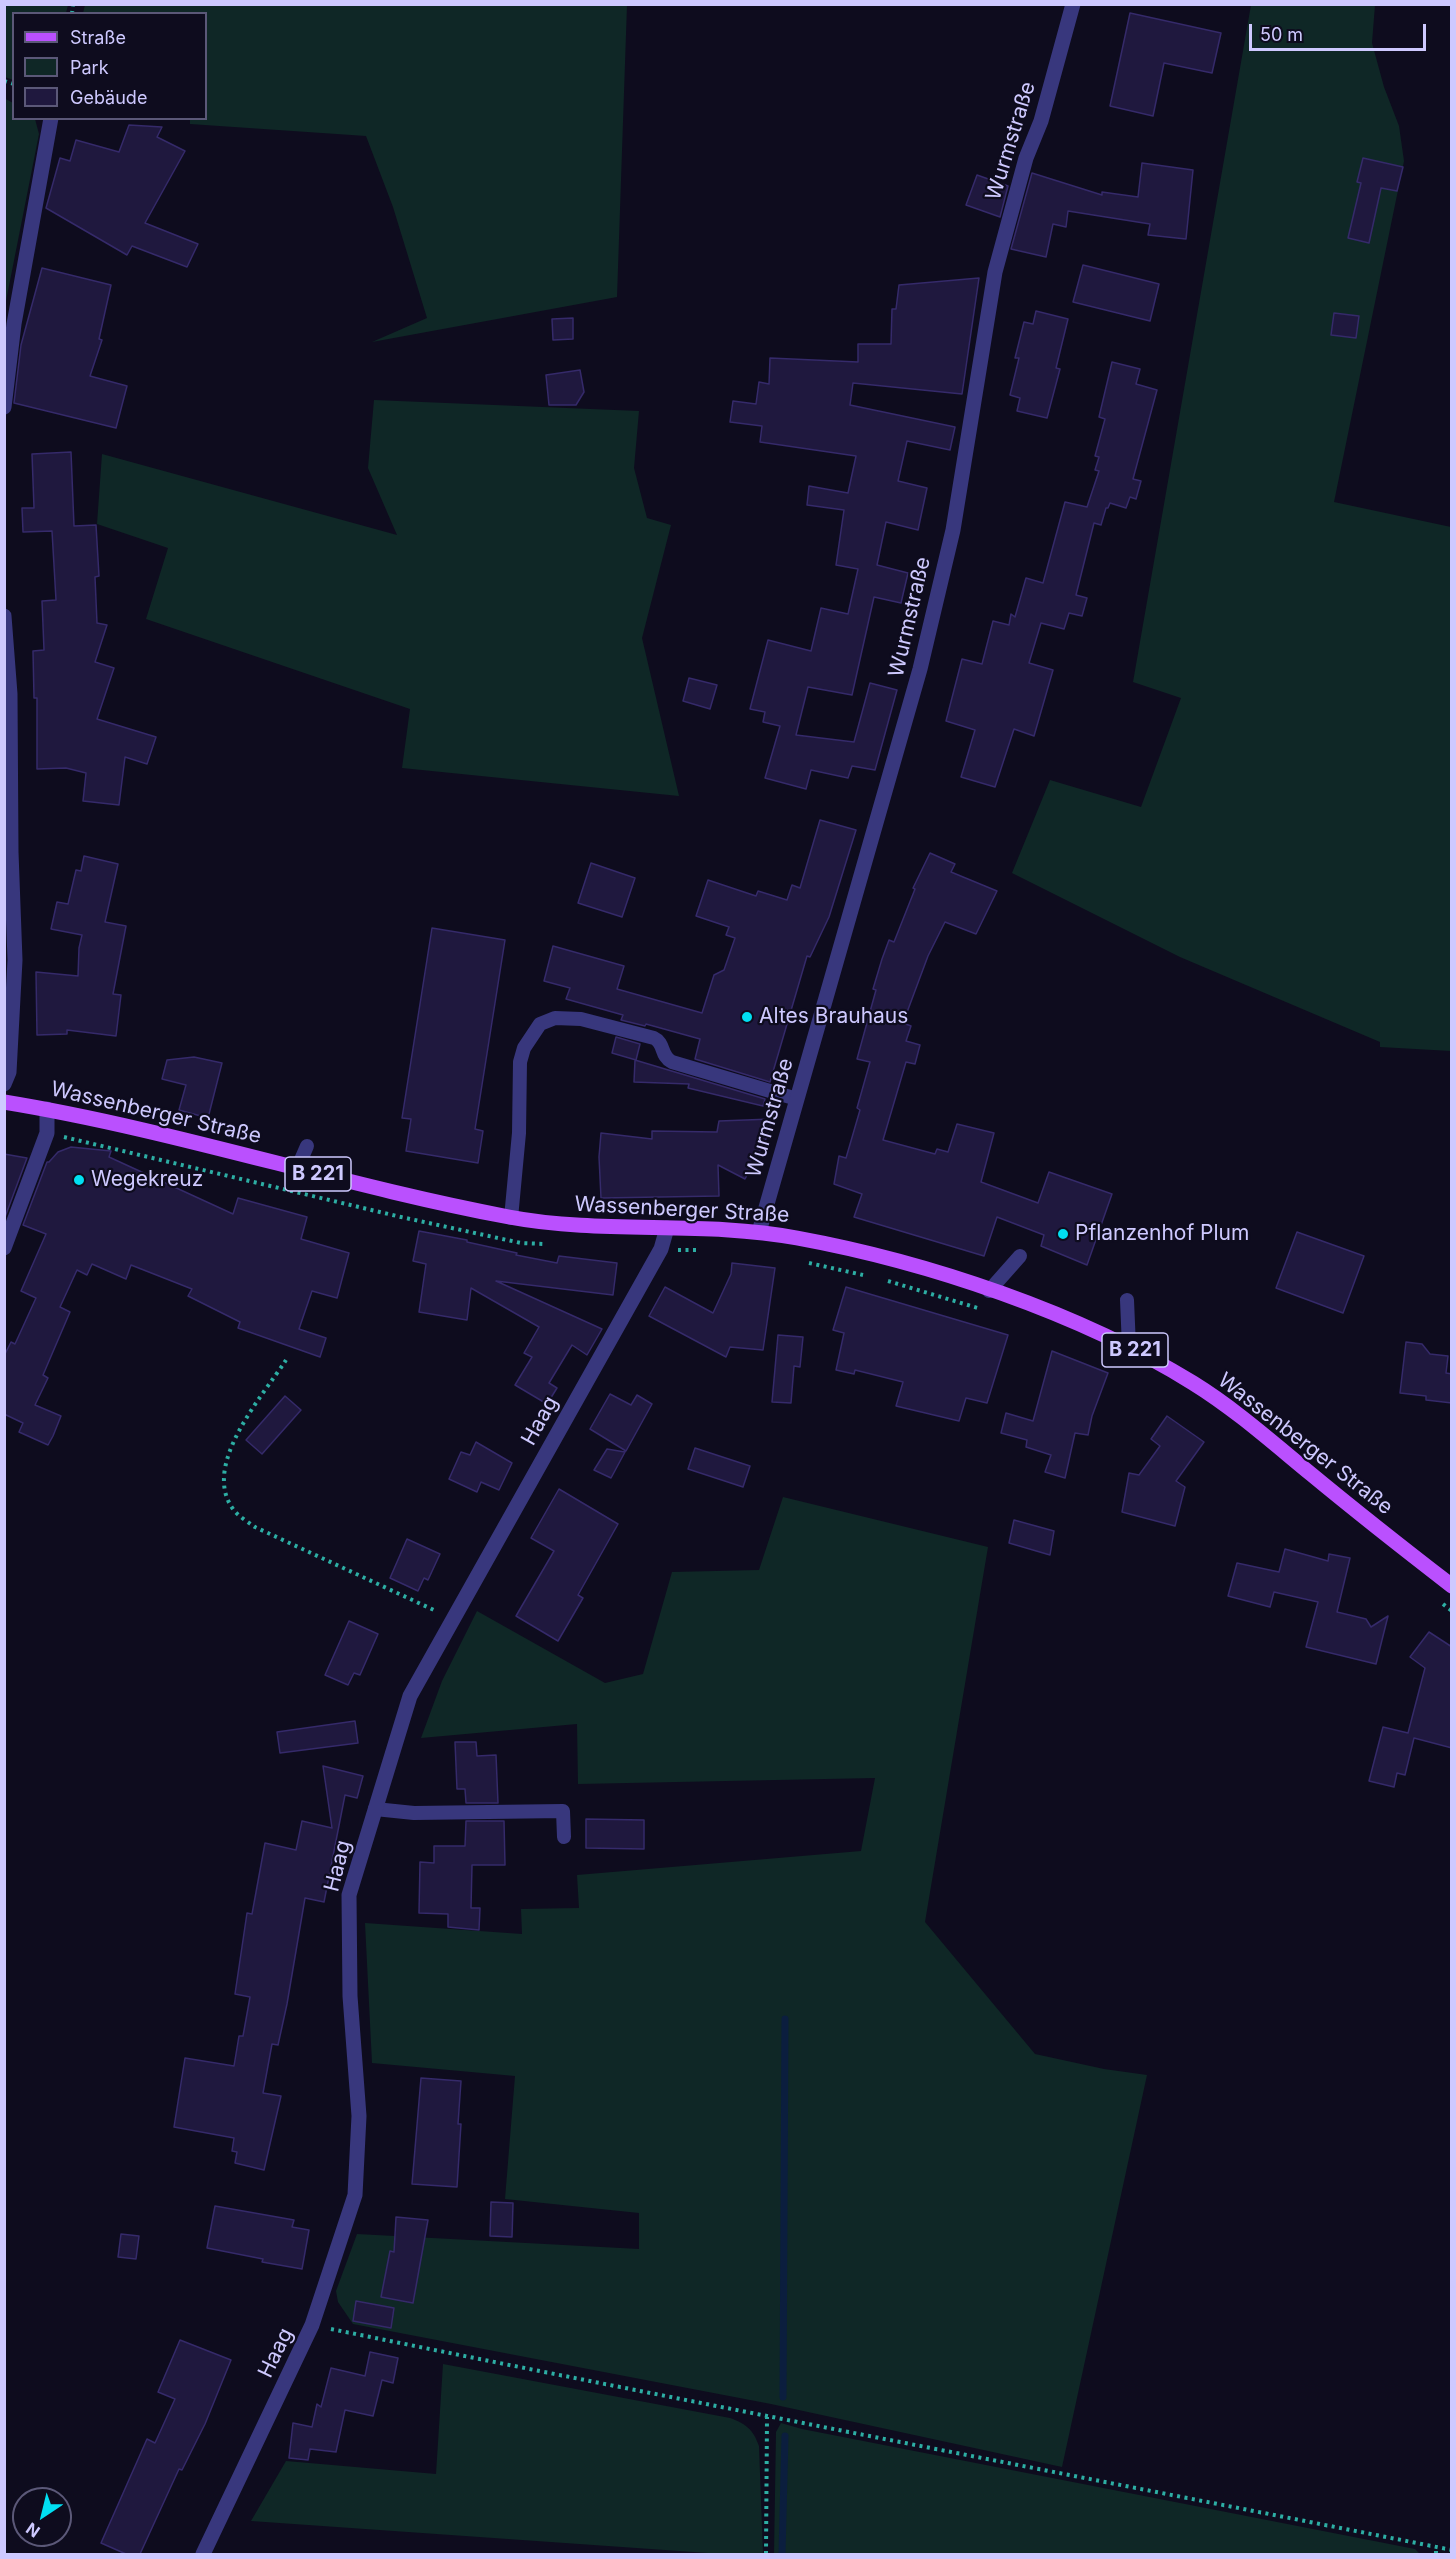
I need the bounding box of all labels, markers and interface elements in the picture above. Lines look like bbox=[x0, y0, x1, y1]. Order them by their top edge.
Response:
legend bbox=[12, 12, 207, 120]
scale bar bbox=[1252, 12, 1429, 50]
text: 50 m bbox=[1260, 24, 1303, 45]
text: Straße bbox=[70, 27, 126, 48]
text: Park bbox=[70, 57, 109, 78]
street label: Wurmstraße bbox=[981, 79, 1041, 203]
text: Gebäude bbox=[70, 87, 147, 108]
street label: Wurmstraße bbox=[884, 554, 936, 680]
place label: Altes Brauhaus bbox=[759, 1004, 908, 1030]
marker: Altes Brauhaus bbox=[740, 1010, 754, 1024]
street label: Wurmstraße bbox=[741, 1056, 799, 1180]
street label: Wassenberger Straße bbox=[48, 1077, 264, 1149]
road number: B 221 bbox=[285, 1157, 351, 1191]
place label: Wegekreuz bbox=[91, 1167, 203, 1193]
marker: Wegekreuz bbox=[72, 1173, 86, 1187]
street label: Wassenberger Straße bbox=[574, 1192, 790, 1228]
place label: Pflanzenhof Plum bbox=[1075, 1221, 1249, 1247]
marker: Pflanzenhof Plum bbox=[1056, 1227, 1070, 1241]
road number: B 221 bbox=[1102, 1333, 1168, 1367]
street label: Wassenberger Straße bbox=[1213, 1368, 1397, 1520]
street label: Haag bbox=[516, 1392, 564, 1450]
street label: Haag bbox=[319, 1838, 357, 1894]
street label: Haag bbox=[253, 2324, 299, 2382]
north arrow bbox=[12, 2487, 72, 2547]
text: N bbox=[22, 2518, 44, 2542]

